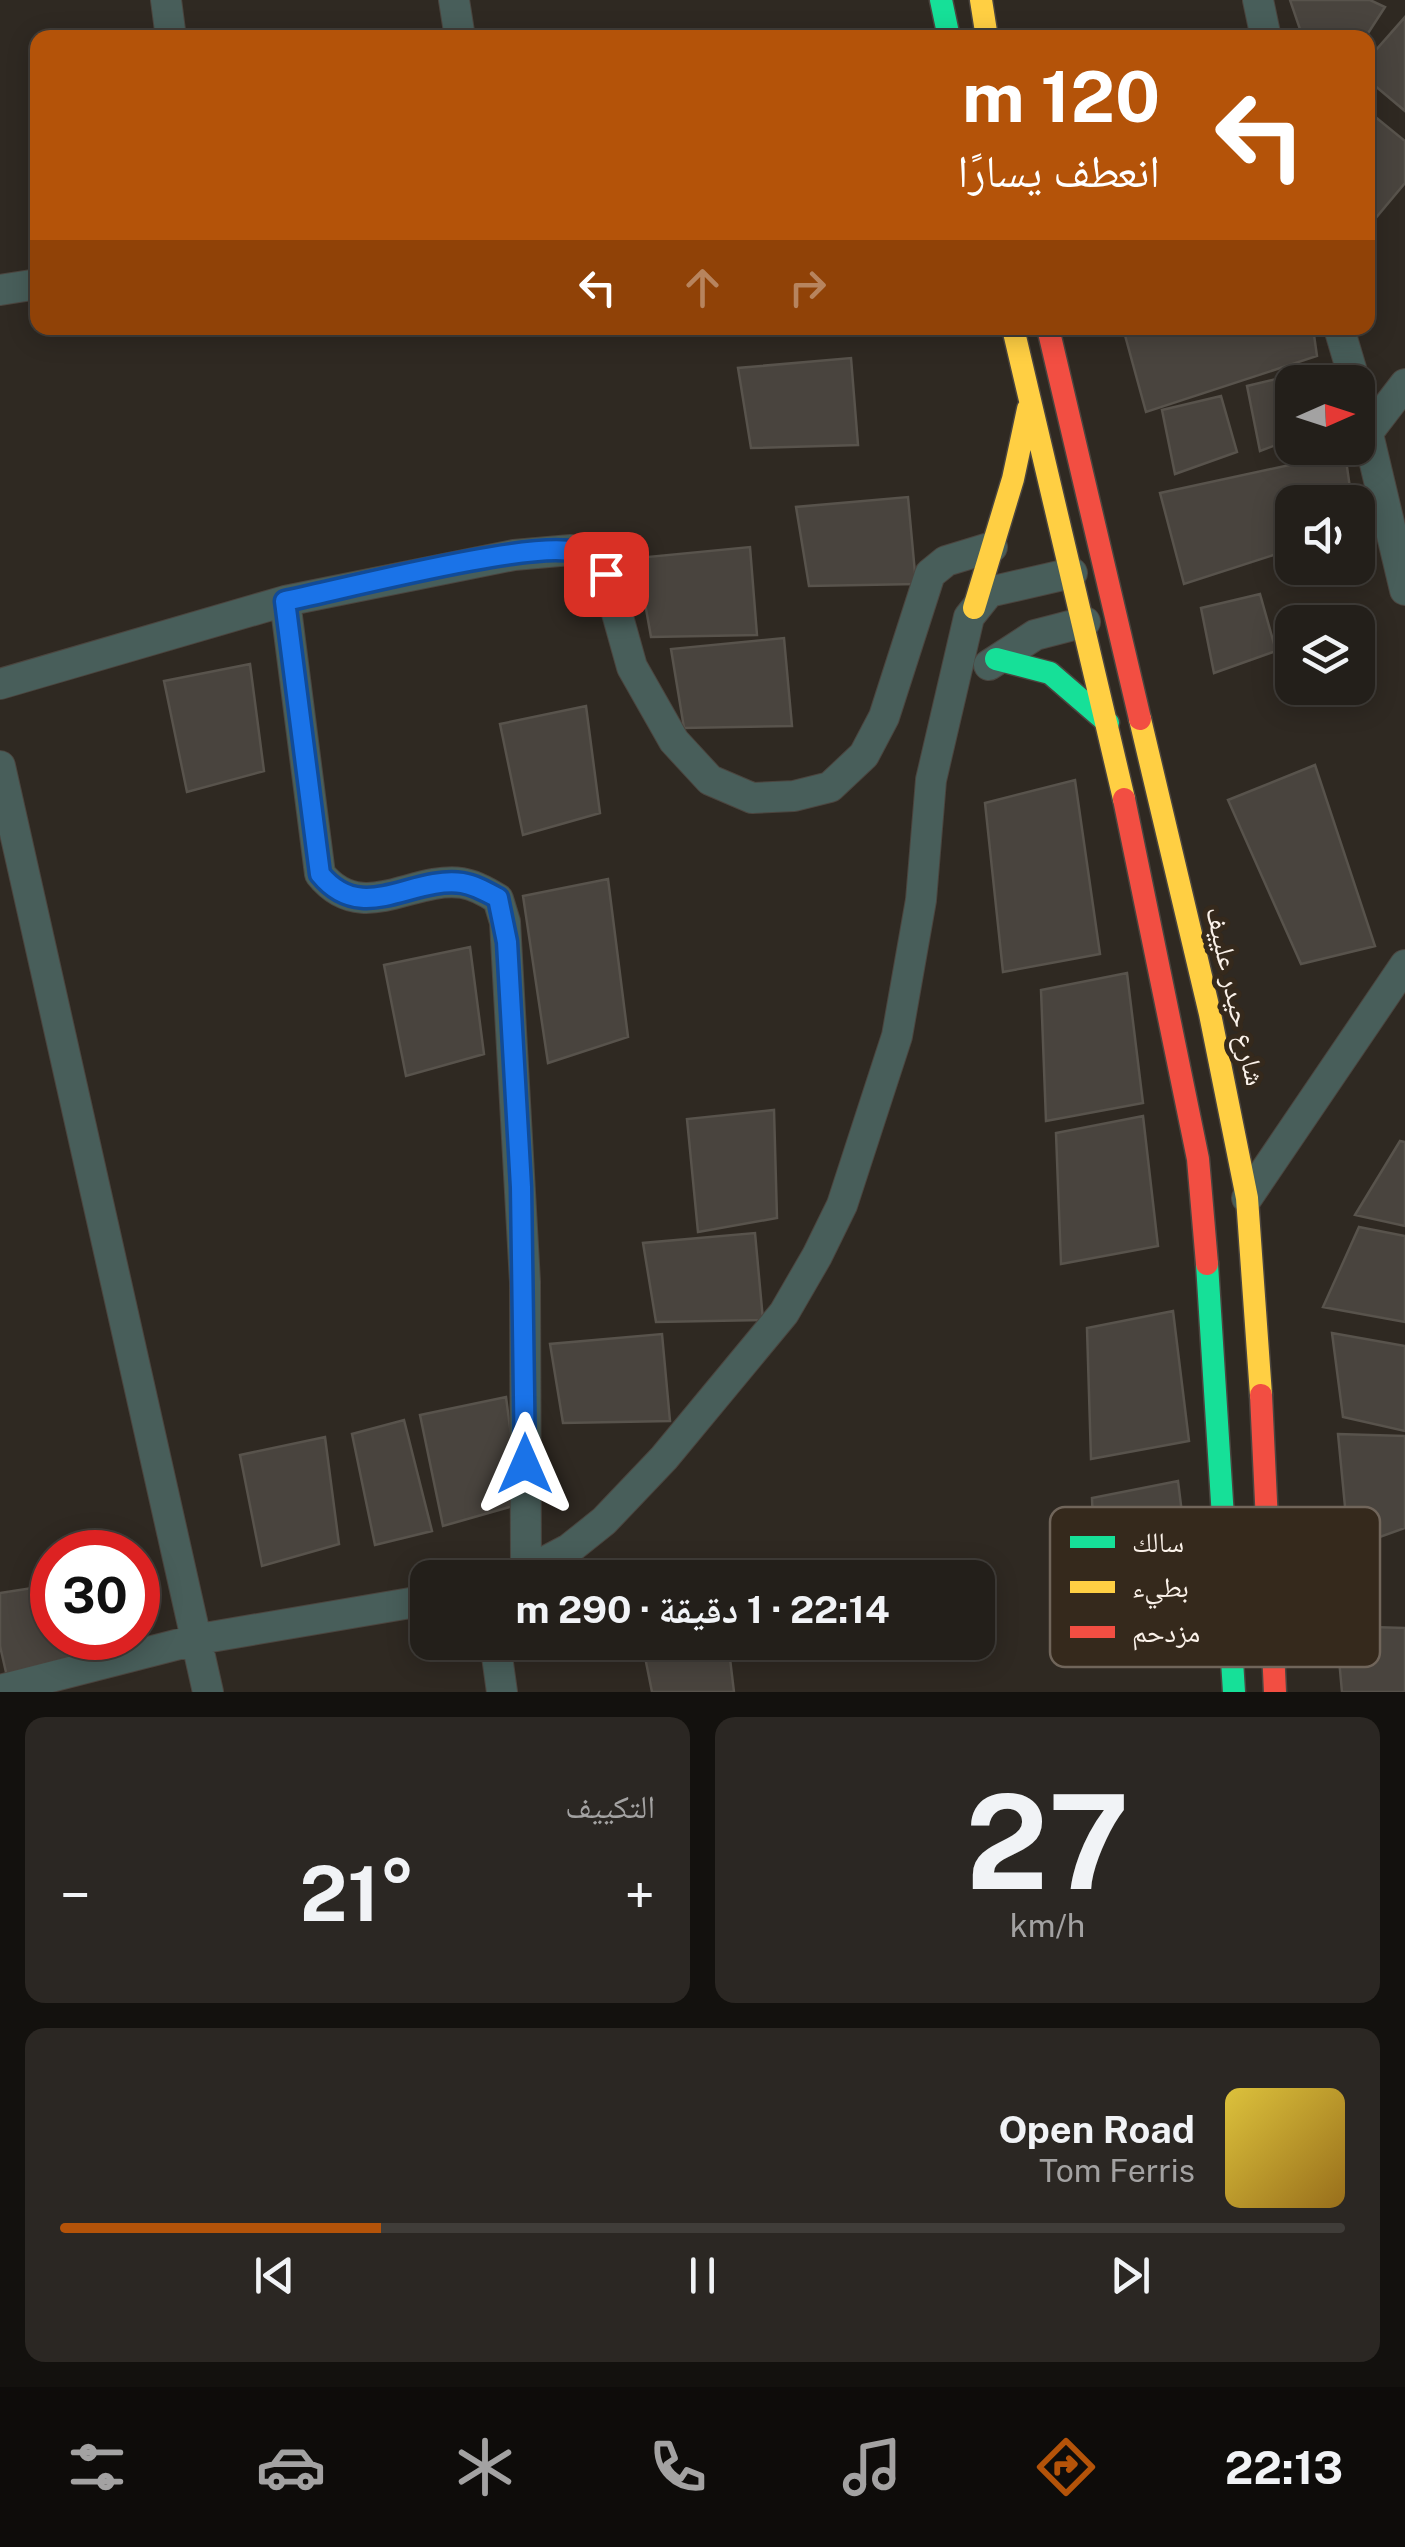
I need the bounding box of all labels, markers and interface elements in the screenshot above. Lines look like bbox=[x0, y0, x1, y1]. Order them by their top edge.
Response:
text: 120 m bbox=[962, 55, 1160, 138]
icon: left bbox=[1195, 70, 1325, 200]
text: انعطف يسارًا bbox=[958, 144, 1160, 197]
icon: left bbox=[570, 260, 625, 315]
icon: ahead bbox=[675, 260, 730, 315]
icon: right bbox=[780, 260, 835, 315]
north arrow bbox=[1275, 365, 1375, 465]
map controls bbox=[1275, 365, 1375, 705]
button: sound bbox=[1275, 485, 1375, 585]
pin bbox=[564, 532, 649, 617]
icon: arrive bbox=[579, 547, 634, 602]
button: layers bbox=[1275, 605, 1375, 705]
street label: شارع حيدر علييف bbox=[1198, 903, 1273, 1089]
position arrow bbox=[473, 1412, 577, 1516]
legend bbox=[1050, 1507, 1380, 1667]
text: سالك bbox=[1132, 1525, 1184, 1558]
speed limit sign: 30 bbox=[30, 1530, 160, 1660]
text: بطيء bbox=[1132, 1570, 1189, 1610]
text: 22:14 · 1 دقيقة · 290 m bbox=[515, 1587, 890, 1632]
text: مزدحم bbox=[1132, 1615, 1200, 1651]
text: 27 bbox=[966, 1766, 1129, 1918]
text: التكييف bbox=[565, 1788, 655, 1825]
text: 21° bbox=[300, 1850, 415, 1938]
text: − bbox=[60, 1863, 91, 1927]
text: + bbox=[625, 1863, 655, 1927]
text: km/h bbox=[1010, 1907, 1085, 1944]
text: Open Road bbox=[998, 2107, 1195, 2152]
text: Tom Ferris bbox=[1039, 2152, 1195, 2189]
icon: previous bbox=[247, 2248, 302, 2303]
icon: pause bbox=[675, 2248, 730, 2303]
icon: next bbox=[1103, 2248, 1158, 2303]
icon: filters bbox=[62, 2432, 132, 2502]
icon: car bbox=[256, 2432, 326, 2502]
icon: climate bbox=[450, 2432, 520, 2502]
icon: phone bbox=[643, 2432, 713, 2502]
icon: music bbox=[837, 2432, 907, 2502]
icon: directions bbox=[1031, 2432, 1101, 2502]
text: 22:13 bbox=[1225, 2441, 1343, 2494]

